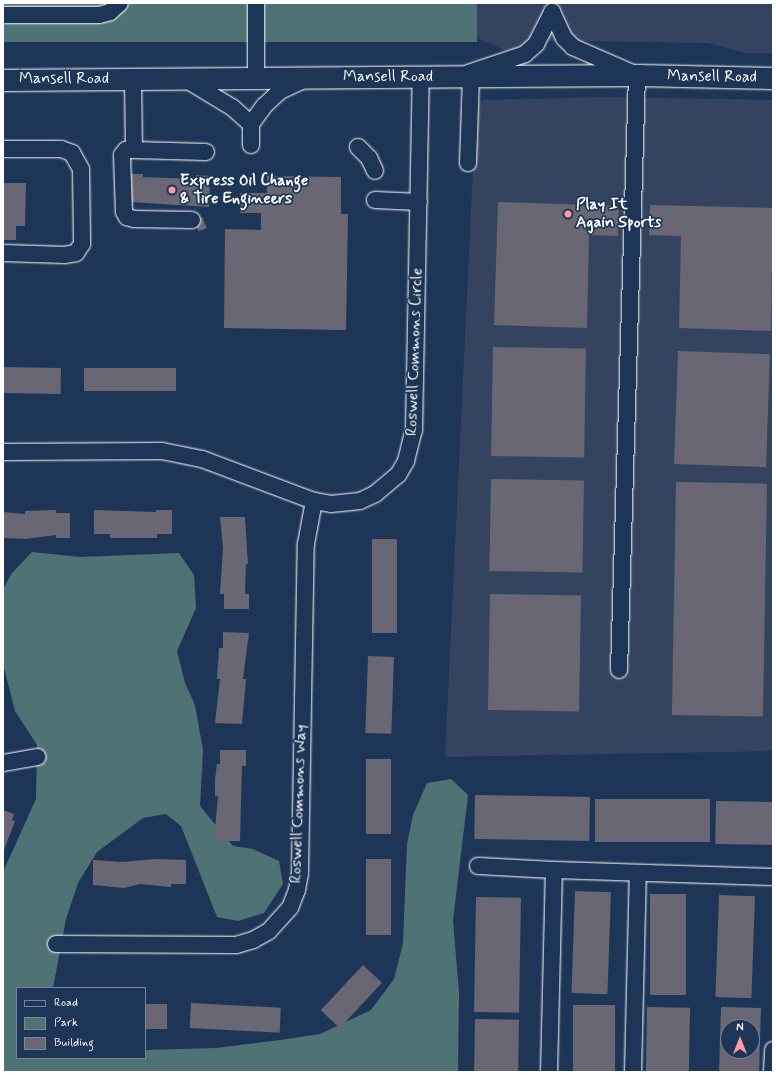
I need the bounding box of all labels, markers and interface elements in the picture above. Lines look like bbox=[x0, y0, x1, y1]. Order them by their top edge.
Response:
street label: Mansell Road bbox=[343, 67, 433, 87]
street label: Mansell Road bbox=[667, 67, 757, 87]
street label: Mansell Road bbox=[19, 69, 109, 89]
place label: Express Oil Change & Tire Engineers bbox=[180, 171, 316, 209]
marker: Express Oil Change & Tire Engineers bbox=[167, 185, 177, 195]
place label: Play It Again Sports bbox=[576, 195, 665, 233]
marker: Play It Again Sports bbox=[563, 209, 573, 219]
street label: Roswell Commons Circle bbox=[402, 266, 428, 438]
street label: Roswell Commons Way bbox=[287, 722, 311, 886]
legend bbox=[16, 987, 146, 1059]
text: Road bbox=[54, 995, 78, 1011]
text: Park bbox=[54, 1015, 78, 1031]
north arrow bbox=[720, 1019, 760, 1059]
text: N bbox=[736, 1021, 744, 1035]
text: Building bbox=[54, 1035, 94, 1051]

